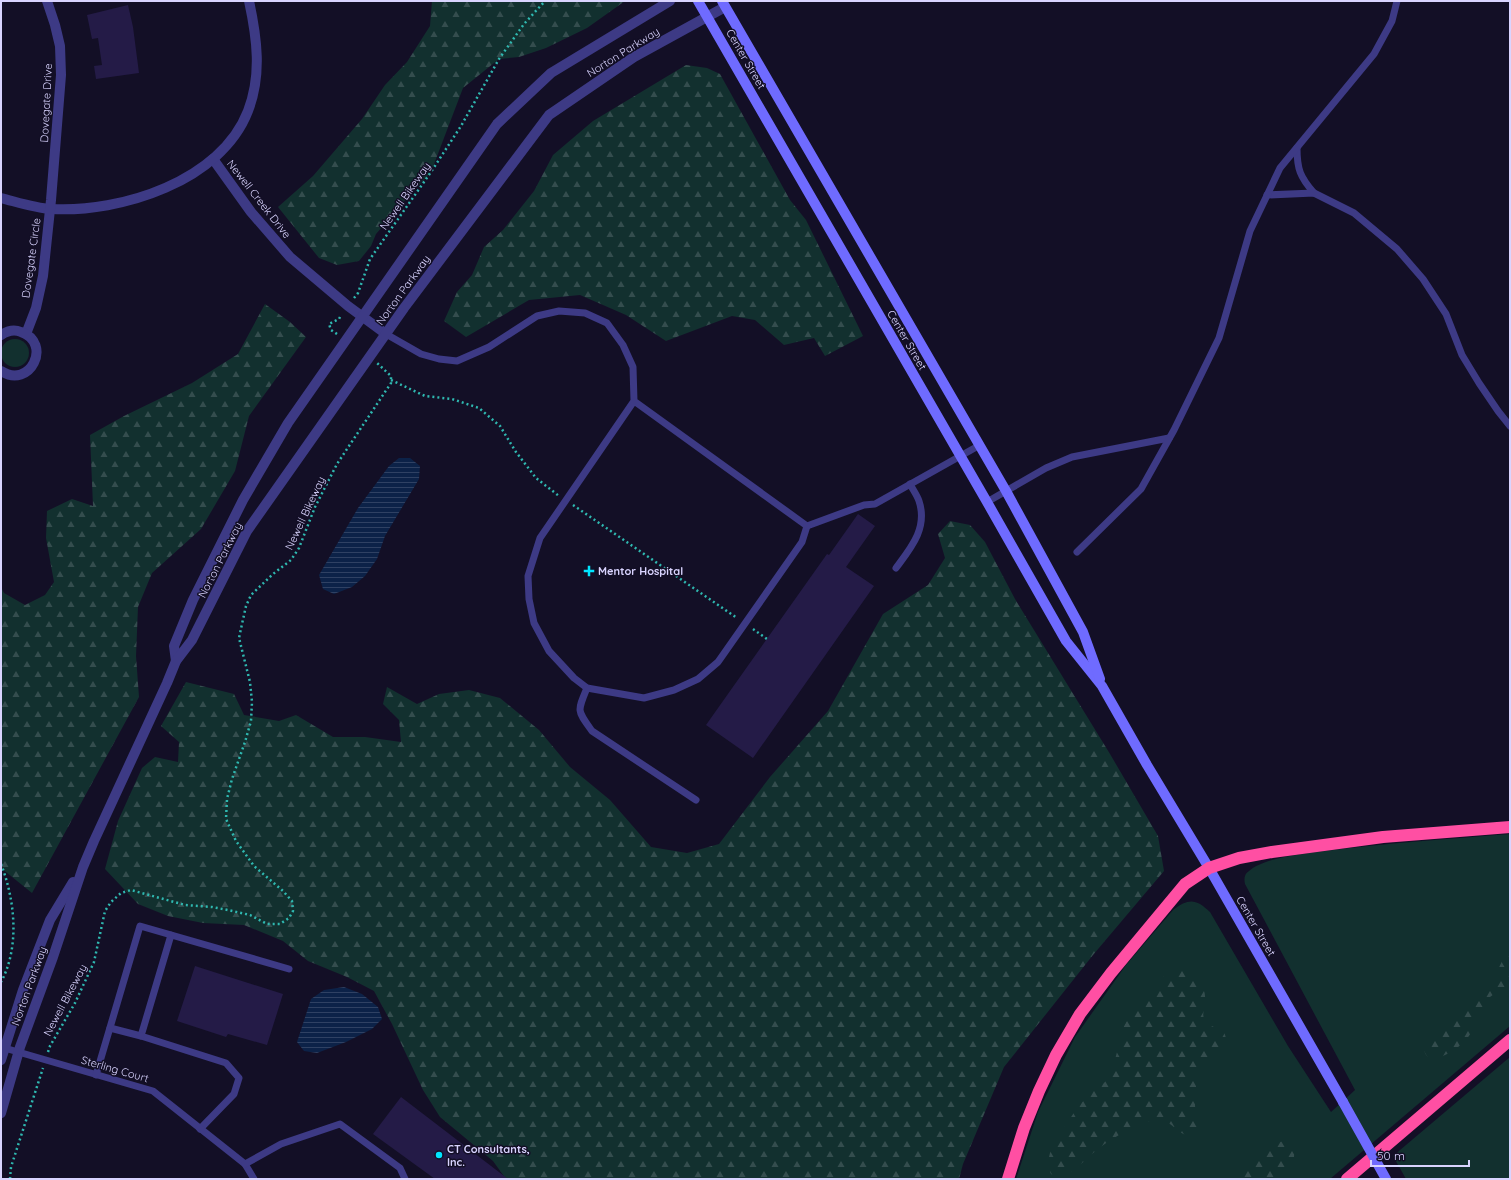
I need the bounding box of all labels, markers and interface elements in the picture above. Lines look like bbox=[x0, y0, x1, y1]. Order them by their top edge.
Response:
street label: Norton Parkway bbox=[584, 24, 662, 80]
street label: Center Street bbox=[723, 27, 769, 92]
street label: Dovegate Drive bbox=[37, 63, 55, 143]
street label: Newell Creek Drive bbox=[224, 157, 294, 241]
street label: Newell Bikeway bbox=[376, 159, 434, 233]
street label: Dovegate Circle bbox=[18, 217, 44, 299]
street label: Norton Parkway bbox=[373, 252, 433, 328]
street label: Center Street bbox=[884, 308, 930, 373]
street label: Newell Bikeway bbox=[282, 474, 328, 552]
street label: Norton Parkway bbox=[195, 520, 245, 600]
place label: Mentor Hospital bbox=[598, 564, 683, 578]
marker: Mentor Hospital bbox=[583, 565, 595, 577]
street label: Center Street bbox=[1233, 894, 1279, 959]
street label: Norton Parkway bbox=[8, 945, 50, 1027]
street label: Newell Bikeway bbox=[40, 962, 90, 1038]
street label: Sterling Court bbox=[80, 1053, 151, 1085]
place label: CT Consultants, Inc. bbox=[447, 1142, 530, 1169]
scale bar bbox=[1371, 1142, 1469, 1168]
text: 50 m bbox=[1377, 1148, 1405, 1163]
marker: CT Consultants, Inc. bbox=[434, 1150, 444, 1160]

